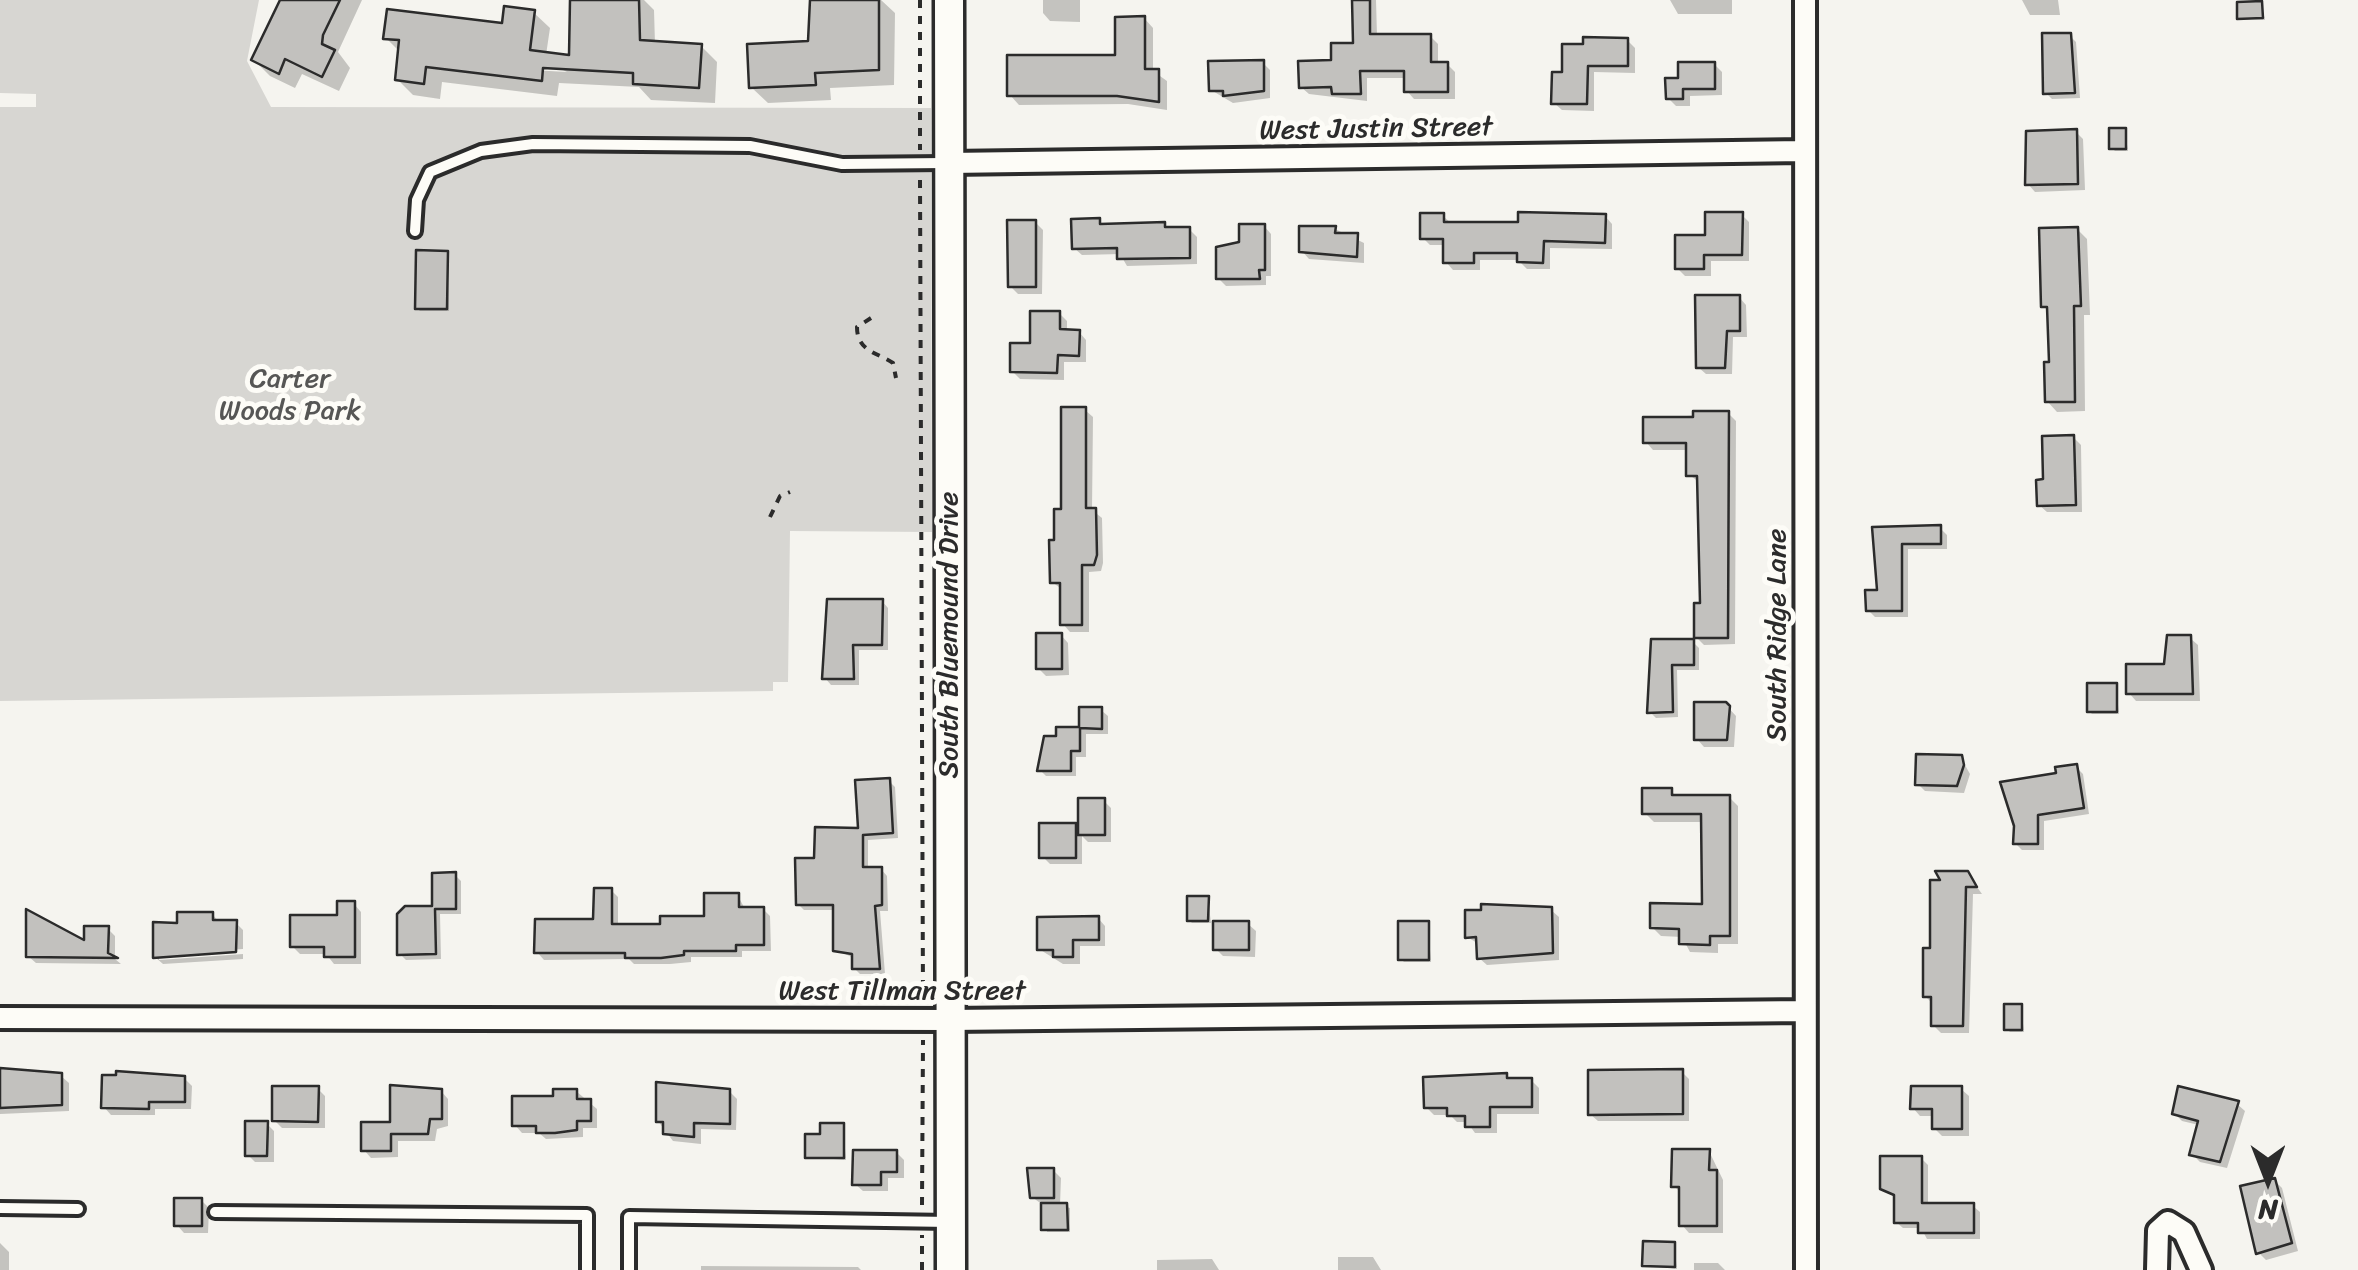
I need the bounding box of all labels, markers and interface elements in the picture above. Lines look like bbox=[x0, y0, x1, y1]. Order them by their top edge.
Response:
street label: West Justin Street bbox=[1259, 111, 1493, 149]
park label: Carter Woods Park bbox=[219, 363, 361, 429]
street label: South Bluemound Drive bbox=[933, 491, 967, 779]
street label: South Ridge Lane bbox=[1761, 529, 1795, 741]
street label: West Tillman Street bbox=[779, 975, 1025, 1009]
north arrow bbox=[2218, 1130, 2318, 1230]
text: N bbox=[2258, 1186, 2278, 1235]

